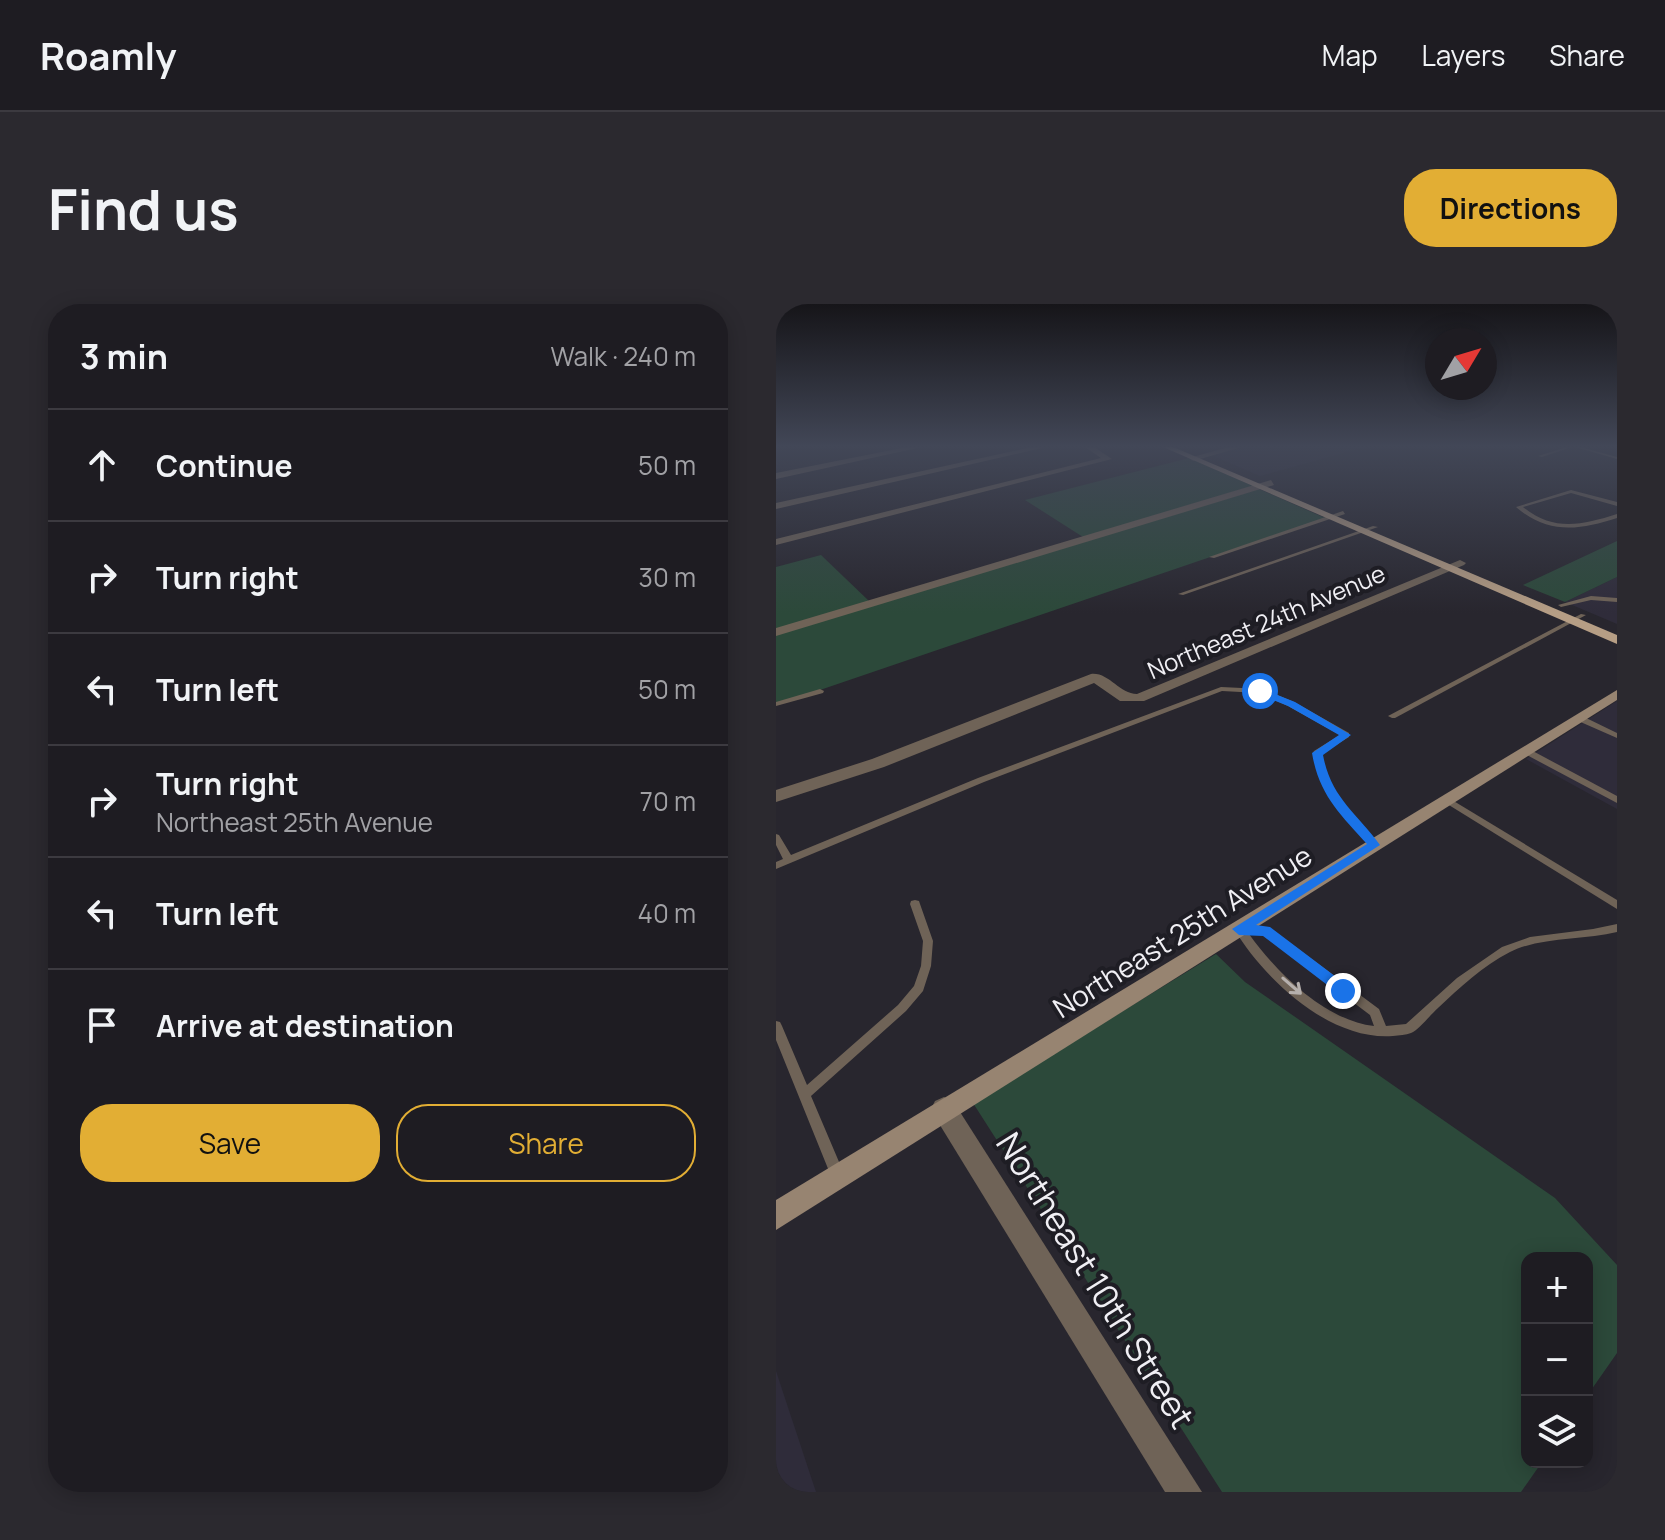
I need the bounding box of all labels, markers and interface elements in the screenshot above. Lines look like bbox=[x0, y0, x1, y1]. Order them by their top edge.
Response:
text: Roamly bbox=[40, 29, 177, 81]
text: Map bbox=[1322, 36, 1378, 74]
text: Layers bbox=[1422, 36, 1505, 74]
text: Share bbox=[1549, 36, 1625, 74]
button: Directions bbox=[1404, 169, 1617, 247]
text: Find us bbox=[48, 170, 239, 247]
north arrow bbox=[1425, 328, 1497, 400]
text: 3 min bbox=[80, 333, 168, 379]
text: Walk · 240 m bbox=[550, 338, 696, 374]
icon: ahead bbox=[80, 443, 124, 487]
text: Continue bbox=[156, 445, 292, 486]
text: 50 m bbox=[638, 447, 696, 483]
icon: right bbox=[80, 555, 124, 599]
street label: Northeast 24th Avenue bbox=[1142, 556, 1390, 686]
text: Turn right bbox=[156, 557, 299, 598]
text: 30 m bbox=[639, 559, 696, 595]
icon: left bbox=[80, 667, 124, 711]
text: Turn left bbox=[156, 669, 279, 710]
text: 50 m bbox=[638, 671, 696, 707]
route start bbox=[1242, 673, 1278, 709]
text: Turn right bbox=[156, 763, 299, 804]
icon: right bbox=[80, 779, 124, 823]
text: 70 m bbox=[640, 783, 696, 819]
text: Northeast 25th Avenue bbox=[156, 804, 433, 840]
street label: Northeast 25th Avenue bbox=[1045, 836, 1319, 1026]
icon: left bbox=[80, 891, 124, 935]
text: Turn left bbox=[156, 893, 279, 934]
text: 40 m bbox=[638, 895, 696, 931]
route end bbox=[1325, 973, 1361, 1009]
one-way arrow bbox=[1281, 977, 1301, 995]
icon: arrive bbox=[80, 1003, 124, 1047]
text: Arrive at destination bbox=[156, 1005, 454, 1046]
button: Save bbox=[80, 1104, 380, 1182]
button: Share bbox=[396, 1104, 696, 1182]
street label: Northeast 10th Street bbox=[986, 1123, 1206, 1437]
map controls bbox=[1521, 1252, 1593, 1468]
button: + bbox=[1521, 1252, 1593, 1324]
button: − bbox=[1521, 1324, 1593, 1396]
button: layers bbox=[1521, 1396, 1593, 1468]

